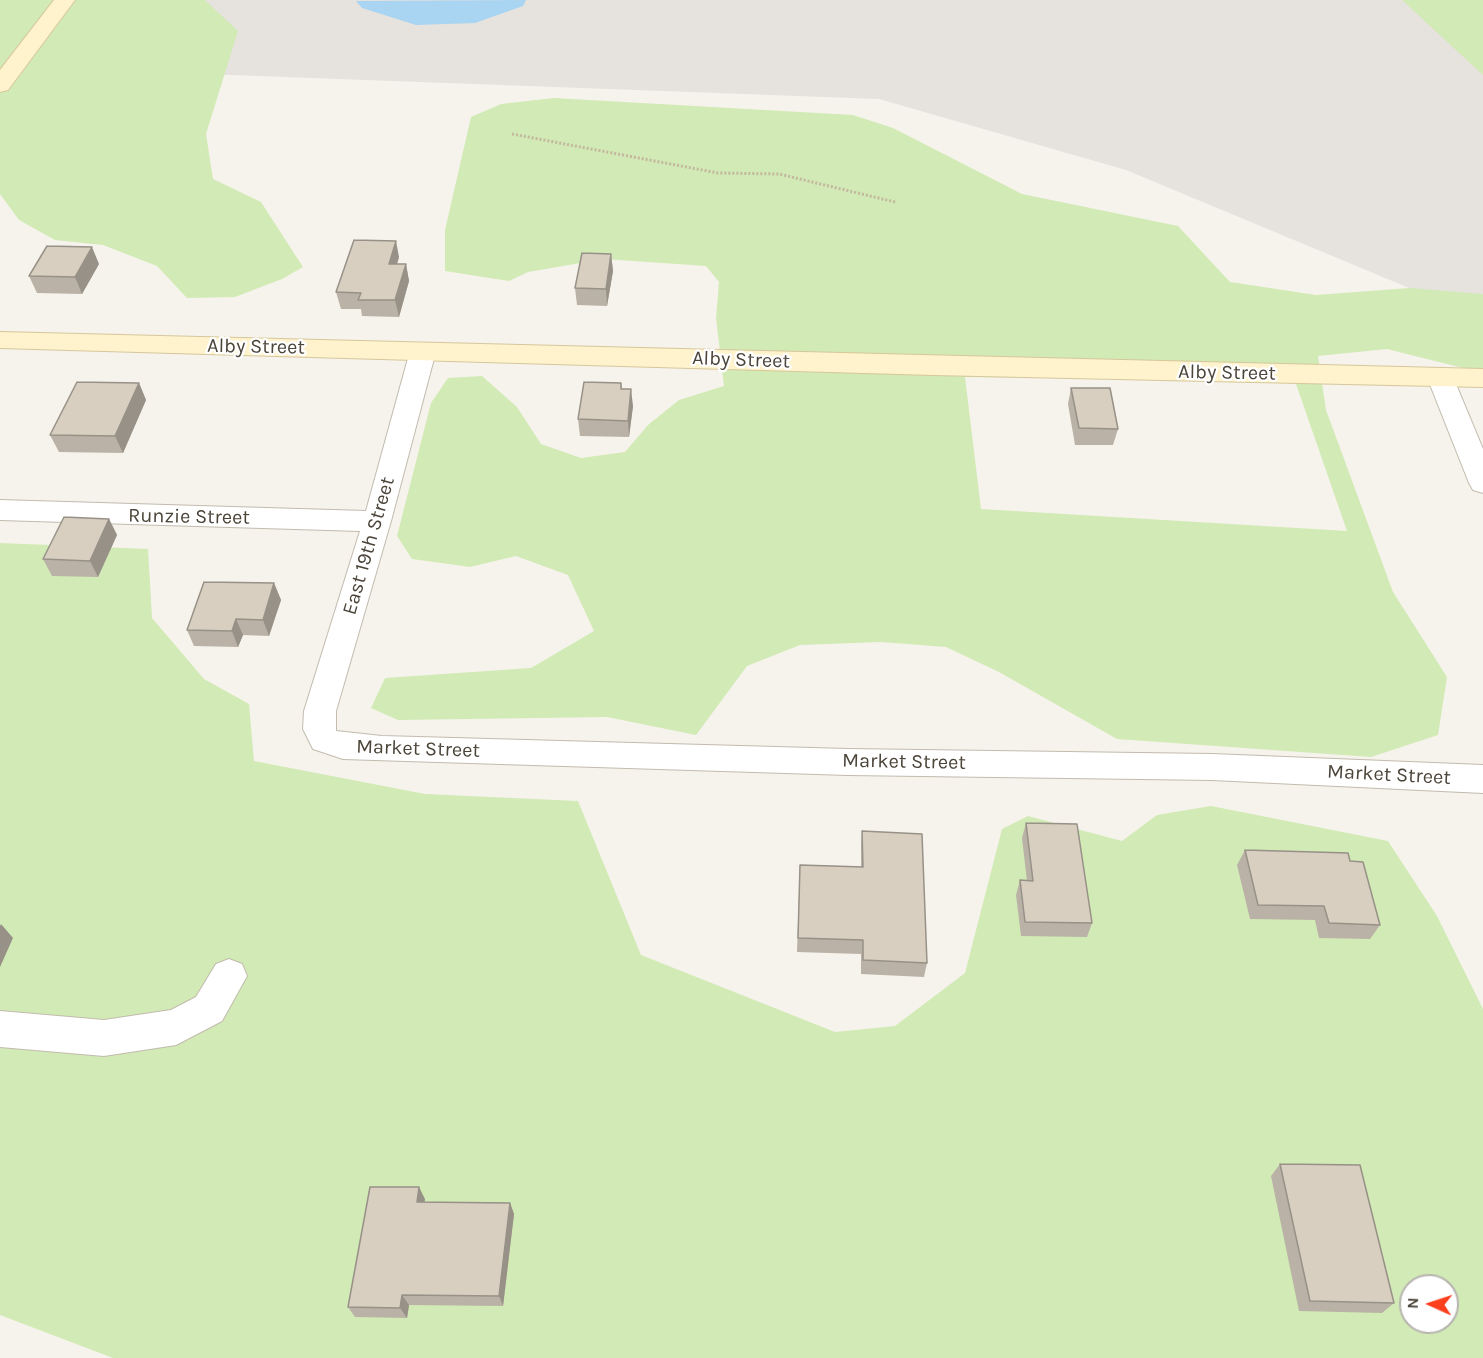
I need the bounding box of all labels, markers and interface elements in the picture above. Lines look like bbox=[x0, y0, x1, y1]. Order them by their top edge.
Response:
street label: Alby Street bbox=[207, 334, 305, 360]
street label: Alby Street bbox=[692, 346, 790, 374]
street label: Alby Street bbox=[1178, 360, 1276, 386]
street label: East 19th Street bbox=[338, 474, 400, 618]
street label: Runzie Street bbox=[128, 504, 250, 530]
street label: Market Street bbox=[356, 735, 480, 763]
street label: Market Street bbox=[842, 749, 966, 775]
street label: Market Street bbox=[1327, 760, 1451, 790]
north arrow bbox=[1399, 1274, 1459, 1334]
text: N bbox=[1403, 1297, 1422, 1309]

